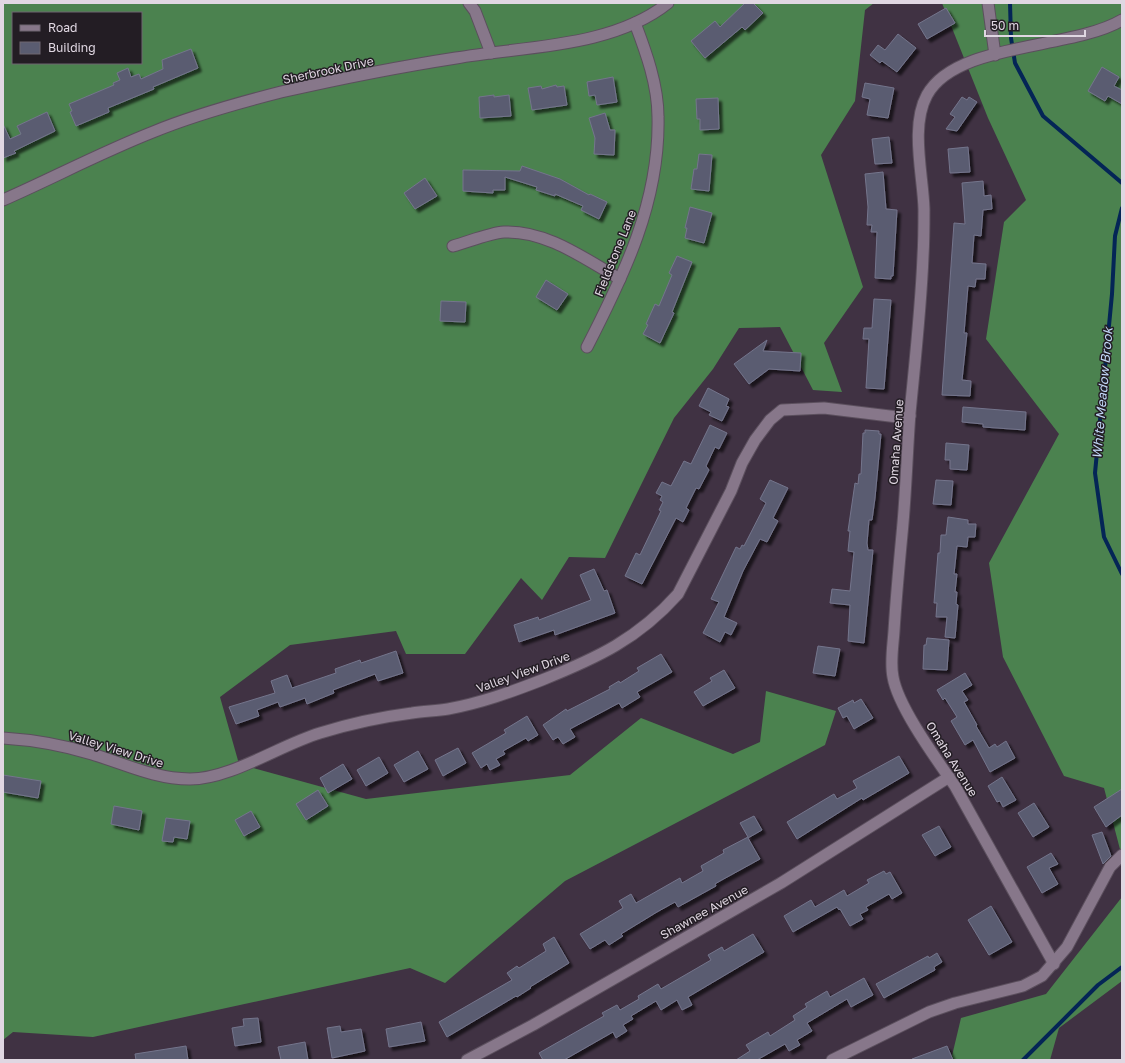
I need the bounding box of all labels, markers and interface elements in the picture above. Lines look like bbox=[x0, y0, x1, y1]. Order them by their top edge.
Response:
legend bbox=[12, 12, 142, 64]
scale bar bbox=[985, 12, 1085, 38]
text: 50 m bbox=[991, 18, 1019, 33]
text: Road bbox=[48, 20, 77, 35]
text: Building bbox=[48, 40, 96, 55]
street label: Sherbrook Drive bbox=[281, 53, 375, 87]
street label: Fieldstone Lane bbox=[591, 207, 639, 299]
water label: White Meadow Brook bbox=[1088, 325, 1116, 459]
street label: Omaha Avenue bbox=[886, 399, 906, 485]
street label: Valley View Drive bbox=[474, 648, 572, 696]
street label: Omaha Avenue bbox=[923, 719, 981, 799]
street label: Valley View Drive bbox=[67, 727, 165, 771]
street label: Shawnee Avenue bbox=[657, 882, 751, 942]

